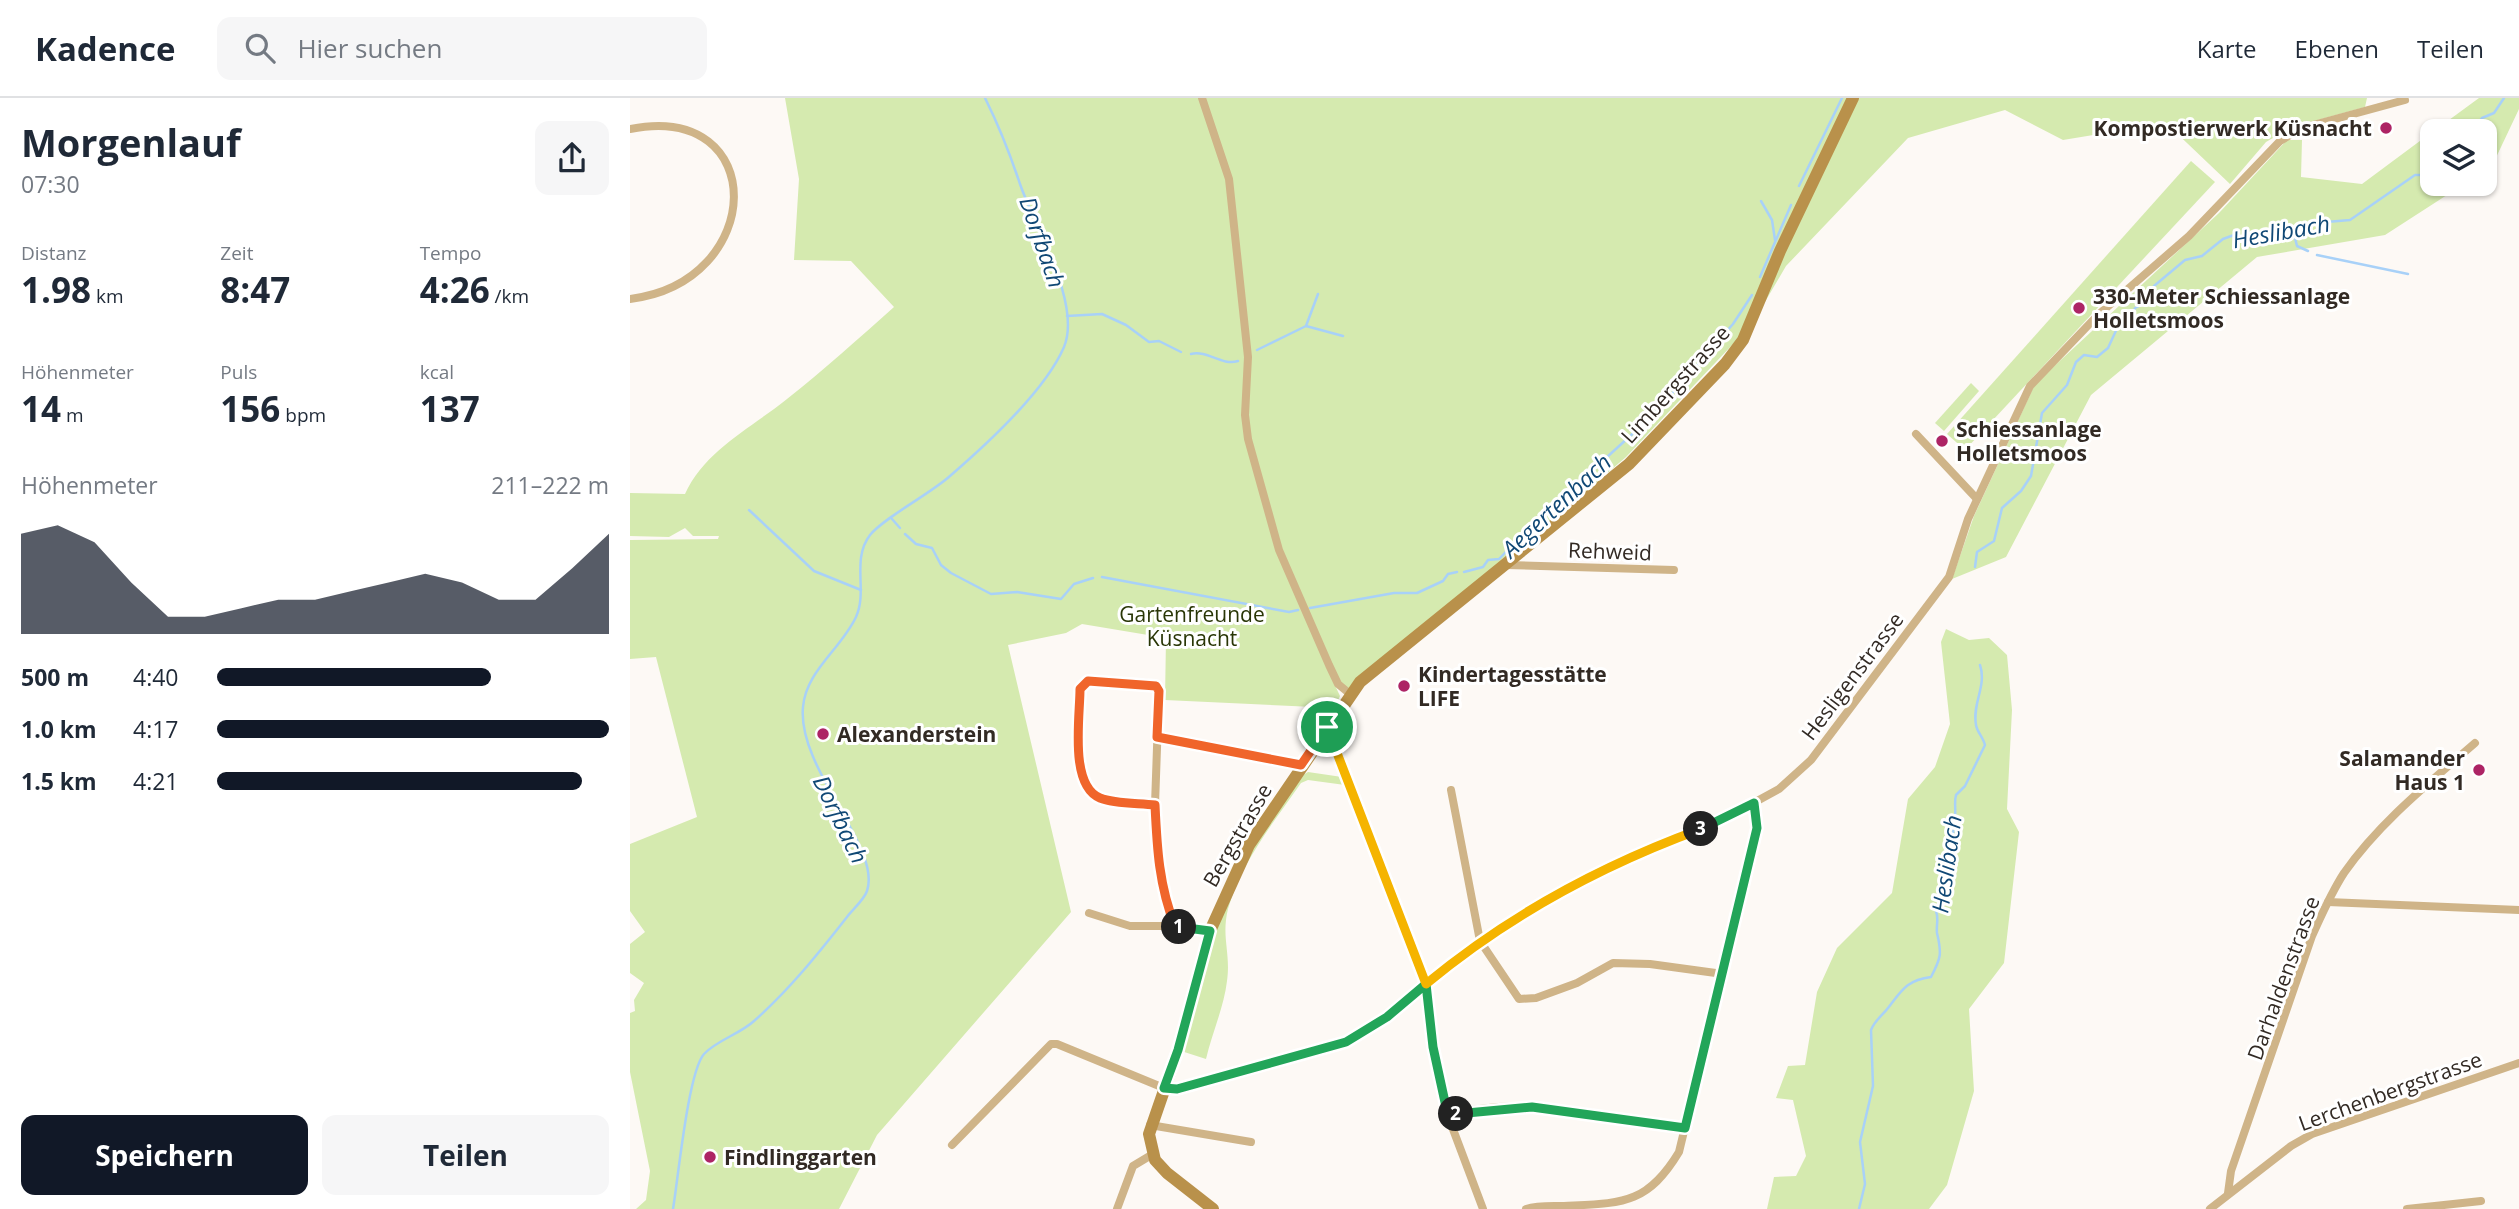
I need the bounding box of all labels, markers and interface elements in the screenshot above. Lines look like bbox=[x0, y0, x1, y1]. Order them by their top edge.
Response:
search box bbox=[217, 17, 707, 80]
text: Kadence bbox=[35, 26, 175, 71]
icon: search bbox=[241, 29, 279, 67]
text: Hier suchen bbox=[297, 30, 442, 66]
text: Karte bbox=[2197, 32, 2257, 65]
text: Ebenen bbox=[2295, 32, 2379, 65]
text: Teilen bbox=[2417, 32, 2484, 65]
place label: Kompostierwerk Küsnacht bbox=[2093, 114, 2372, 142]
text: Morgenlauf bbox=[21, 116, 241, 168]
map controls bbox=[2420, 119, 2497, 196]
button: layers bbox=[2420, 119, 2497, 196]
marker: Kompostierwerk Küsnacht bbox=[2378, 120, 2394, 136]
button: share bbox=[535, 121, 609, 195]
text: 07:30 bbox=[21, 168, 80, 200]
water label: Dorfbach bbox=[1012, 192, 1074, 292]
water label: Heslibach bbox=[2230, 207, 2332, 255]
text: Distanz bbox=[21, 240, 87, 266]
text: Zeit bbox=[220, 240, 253, 266]
text: Tempo bbox=[420, 240, 481, 266]
text: 1.98 bbox=[21, 266, 91, 313]
text: 8:47 bbox=[220, 266, 290, 313]
text: 4:26 bbox=[420, 266, 490, 313]
place label: 330-Meter Schiessanlage Holletsmoos bbox=[2093, 282, 2350, 334]
text: km bbox=[91, 283, 124, 309]
text: /km bbox=[490, 283, 529, 309]
marker: 330-Meter Schiessanlage Holletsmoos bbox=[2071, 300, 2087, 316]
street label: Limbergstrasse bbox=[1614, 319, 1736, 449]
text: Höhenmeter bbox=[21, 359, 134, 385]
text: Puls bbox=[220, 359, 257, 385]
text: kcal bbox=[420, 359, 454, 385]
text: 14 bbox=[21, 385, 61, 432]
text: 156 bbox=[220, 385, 280, 432]
text: 137 bbox=[420, 385, 480, 432]
text: m bbox=[61, 402, 84, 428]
text: bpm bbox=[280, 402, 326, 428]
place label: Schiessanlage Holletsmoos bbox=[1956, 415, 2102, 467]
marker: Schiessanlage Holletsmoos bbox=[1934, 433, 1950, 449]
water label: Aegertenbach bbox=[1493, 446, 1618, 565]
text: Höhenmeter bbox=[21, 469, 158, 501]
text: 211–222 m bbox=[491, 469, 609, 501]
street label: Rehweid bbox=[1568, 536, 1652, 566]
park label: Gartenfreunde Küsnacht bbox=[1119, 600, 1265, 652]
street label: Hesligenstrasse bbox=[1795, 606, 1909, 746]
place label: Kindertagesstätte LIFE bbox=[1418, 660, 1607, 712]
text: 500 m bbox=[21, 661, 89, 693]
text: 4:40 bbox=[133, 661, 179, 693]
marker: Kindertagesstätte LIFE bbox=[1396, 678, 1412, 694]
pin bbox=[1297, 697, 1357, 757]
icon: arrive bbox=[1308, 708, 1346, 746]
text: 1.0 km bbox=[21, 713, 97, 745]
text: 4:17 bbox=[133, 713, 179, 745]
place label: Alexanderstein bbox=[837, 720, 996, 748]
marker: Alexanderstein bbox=[815, 726, 831, 742]
place label: Salamander Haus 1 bbox=[2339, 744, 2465, 796]
marker: Salamander Haus 1 bbox=[2471, 762, 2487, 778]
text: 1.5 km bbox=[21, 765, 97, 797]
text: 4:21 bbox=[133, 765, 179, 797]
water label: Dorfbach bbox=[806, 769, 876, 869]
street label: Bergstrasse bbox=[1196, 778, 1278, 892]
pin: 3 bbox=[1684, 812, 1718, 846]
water label: Heslibach bbox=[1923, 813, 1969, 915]
text: 3 bbox=[1695, 815, 1706, 841]
street label: Darhaldenstrasse bbox=[2240, 892, 2326, 1064]
pin: 1 bbox=[1162, 910, 1196, 944]
text: 1 bbox=[1173, 913, 1184, 939]
street label: Lerchenbergstrasse bbox=[2294, 1045, 2486, 1137]
pin: 2 bbox=[1438, 1096, 1474, 1132]
text: 2 bbox=[1450, 1100, 1461, 1126]
button: Speichern bbox=[21, 1115, 308, 1195]
button: Teilen bbox=[322, 1115, 609, 1195]
place label: Findlinggarten bbox=[724, 1143, 877, 1171]
marker: Findlinggarten bbox=[702, 1149, 718, 1165]

